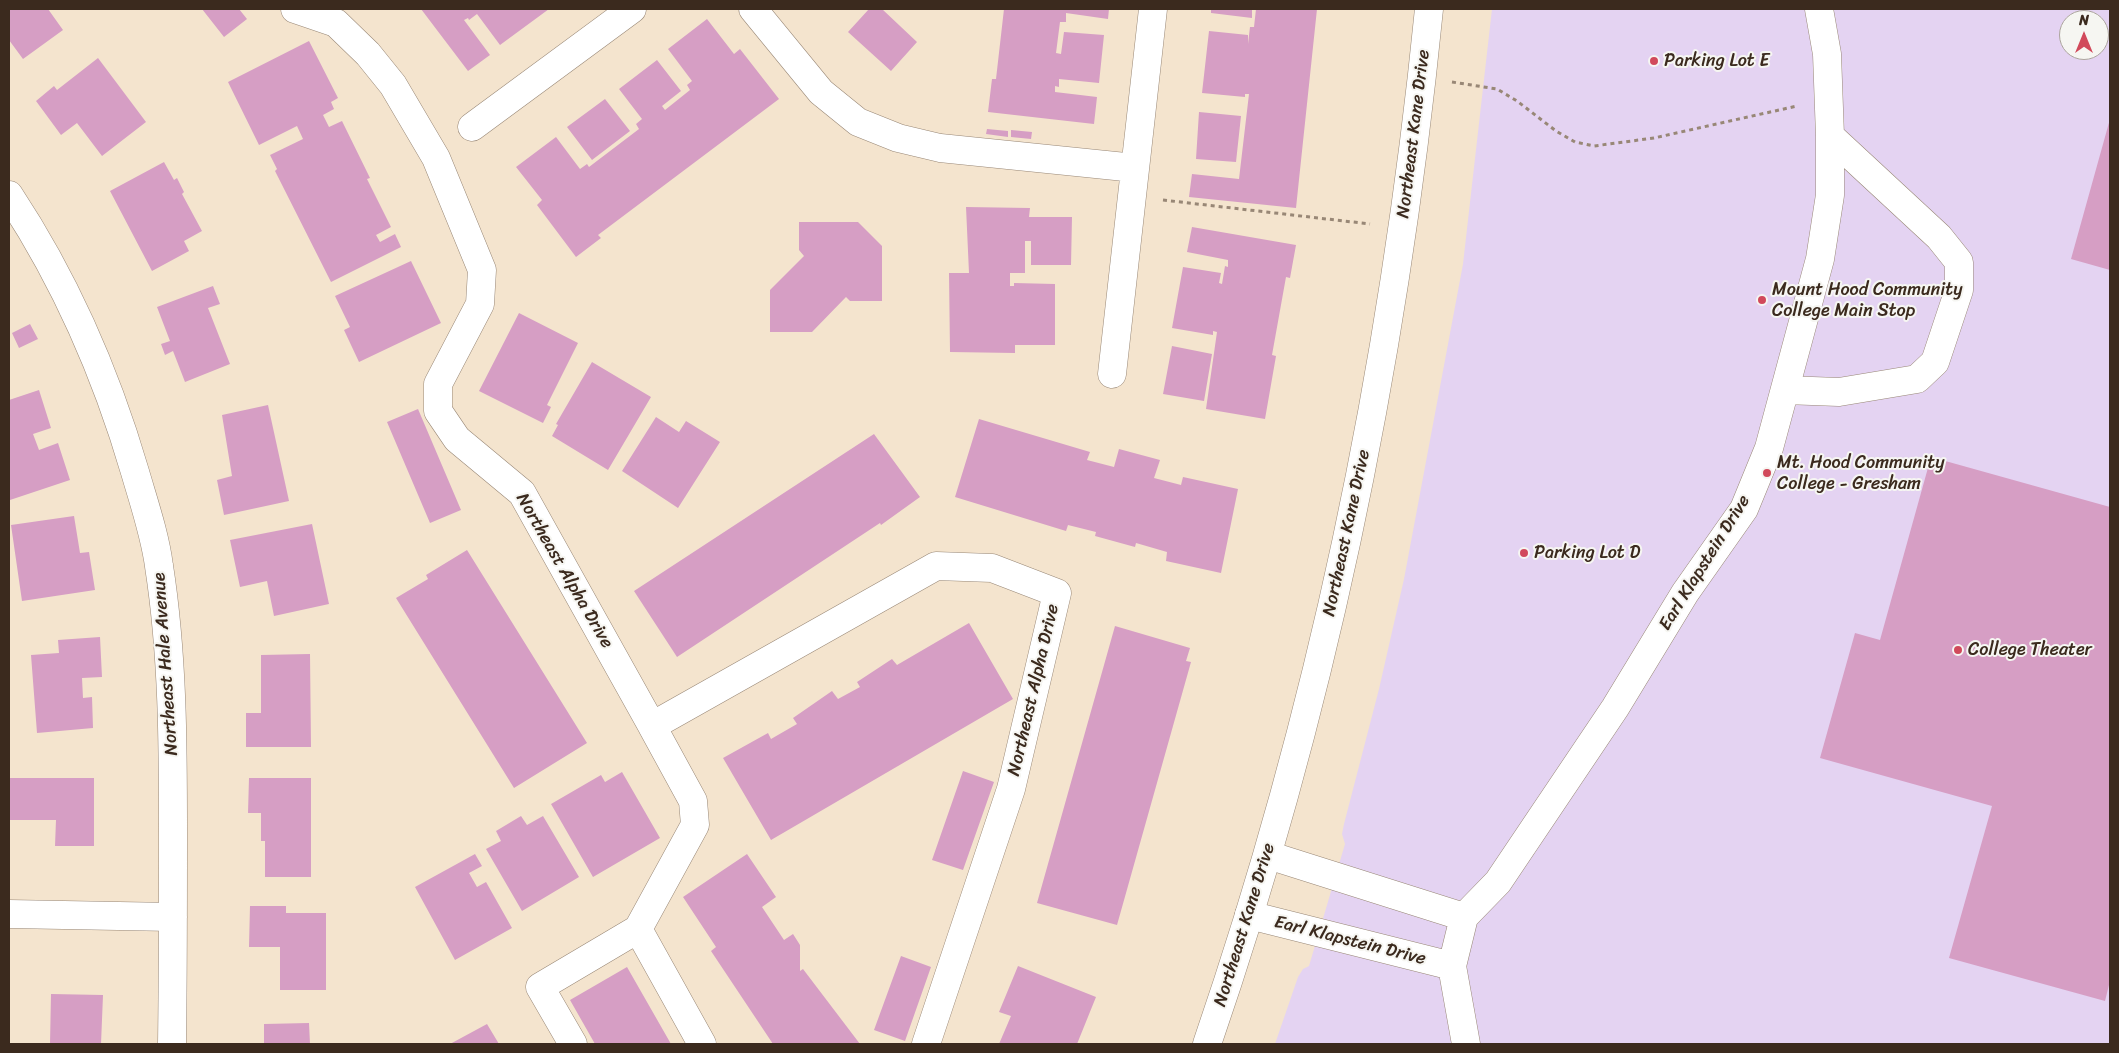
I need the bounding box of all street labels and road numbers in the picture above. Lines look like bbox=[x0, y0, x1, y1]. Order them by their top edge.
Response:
street label: Northeast Kane Drive bbox=[1393, 48, 1435, 220]
street label: Northeast Kane Drive bbox=[1319, 448, 1375, 618]
street label: Northeast Alpha Drive bbox=[511, 490, 617, 652]
street label: Earl Klapstein Drive bbox=[1655, 491, 1755, 635]
street label: Northeast Hale Avenue bbox=[149, 572, 183, 756]
street label: Northeast Alpha Drive bbox=[1004, 602, 1064, 778]
street label: Northeast Kane Drive bbox=[1210, 841, 1280, 1009]
street label: Earl Klapstein Drive bbox=[1272, 912, 1428, 970]

